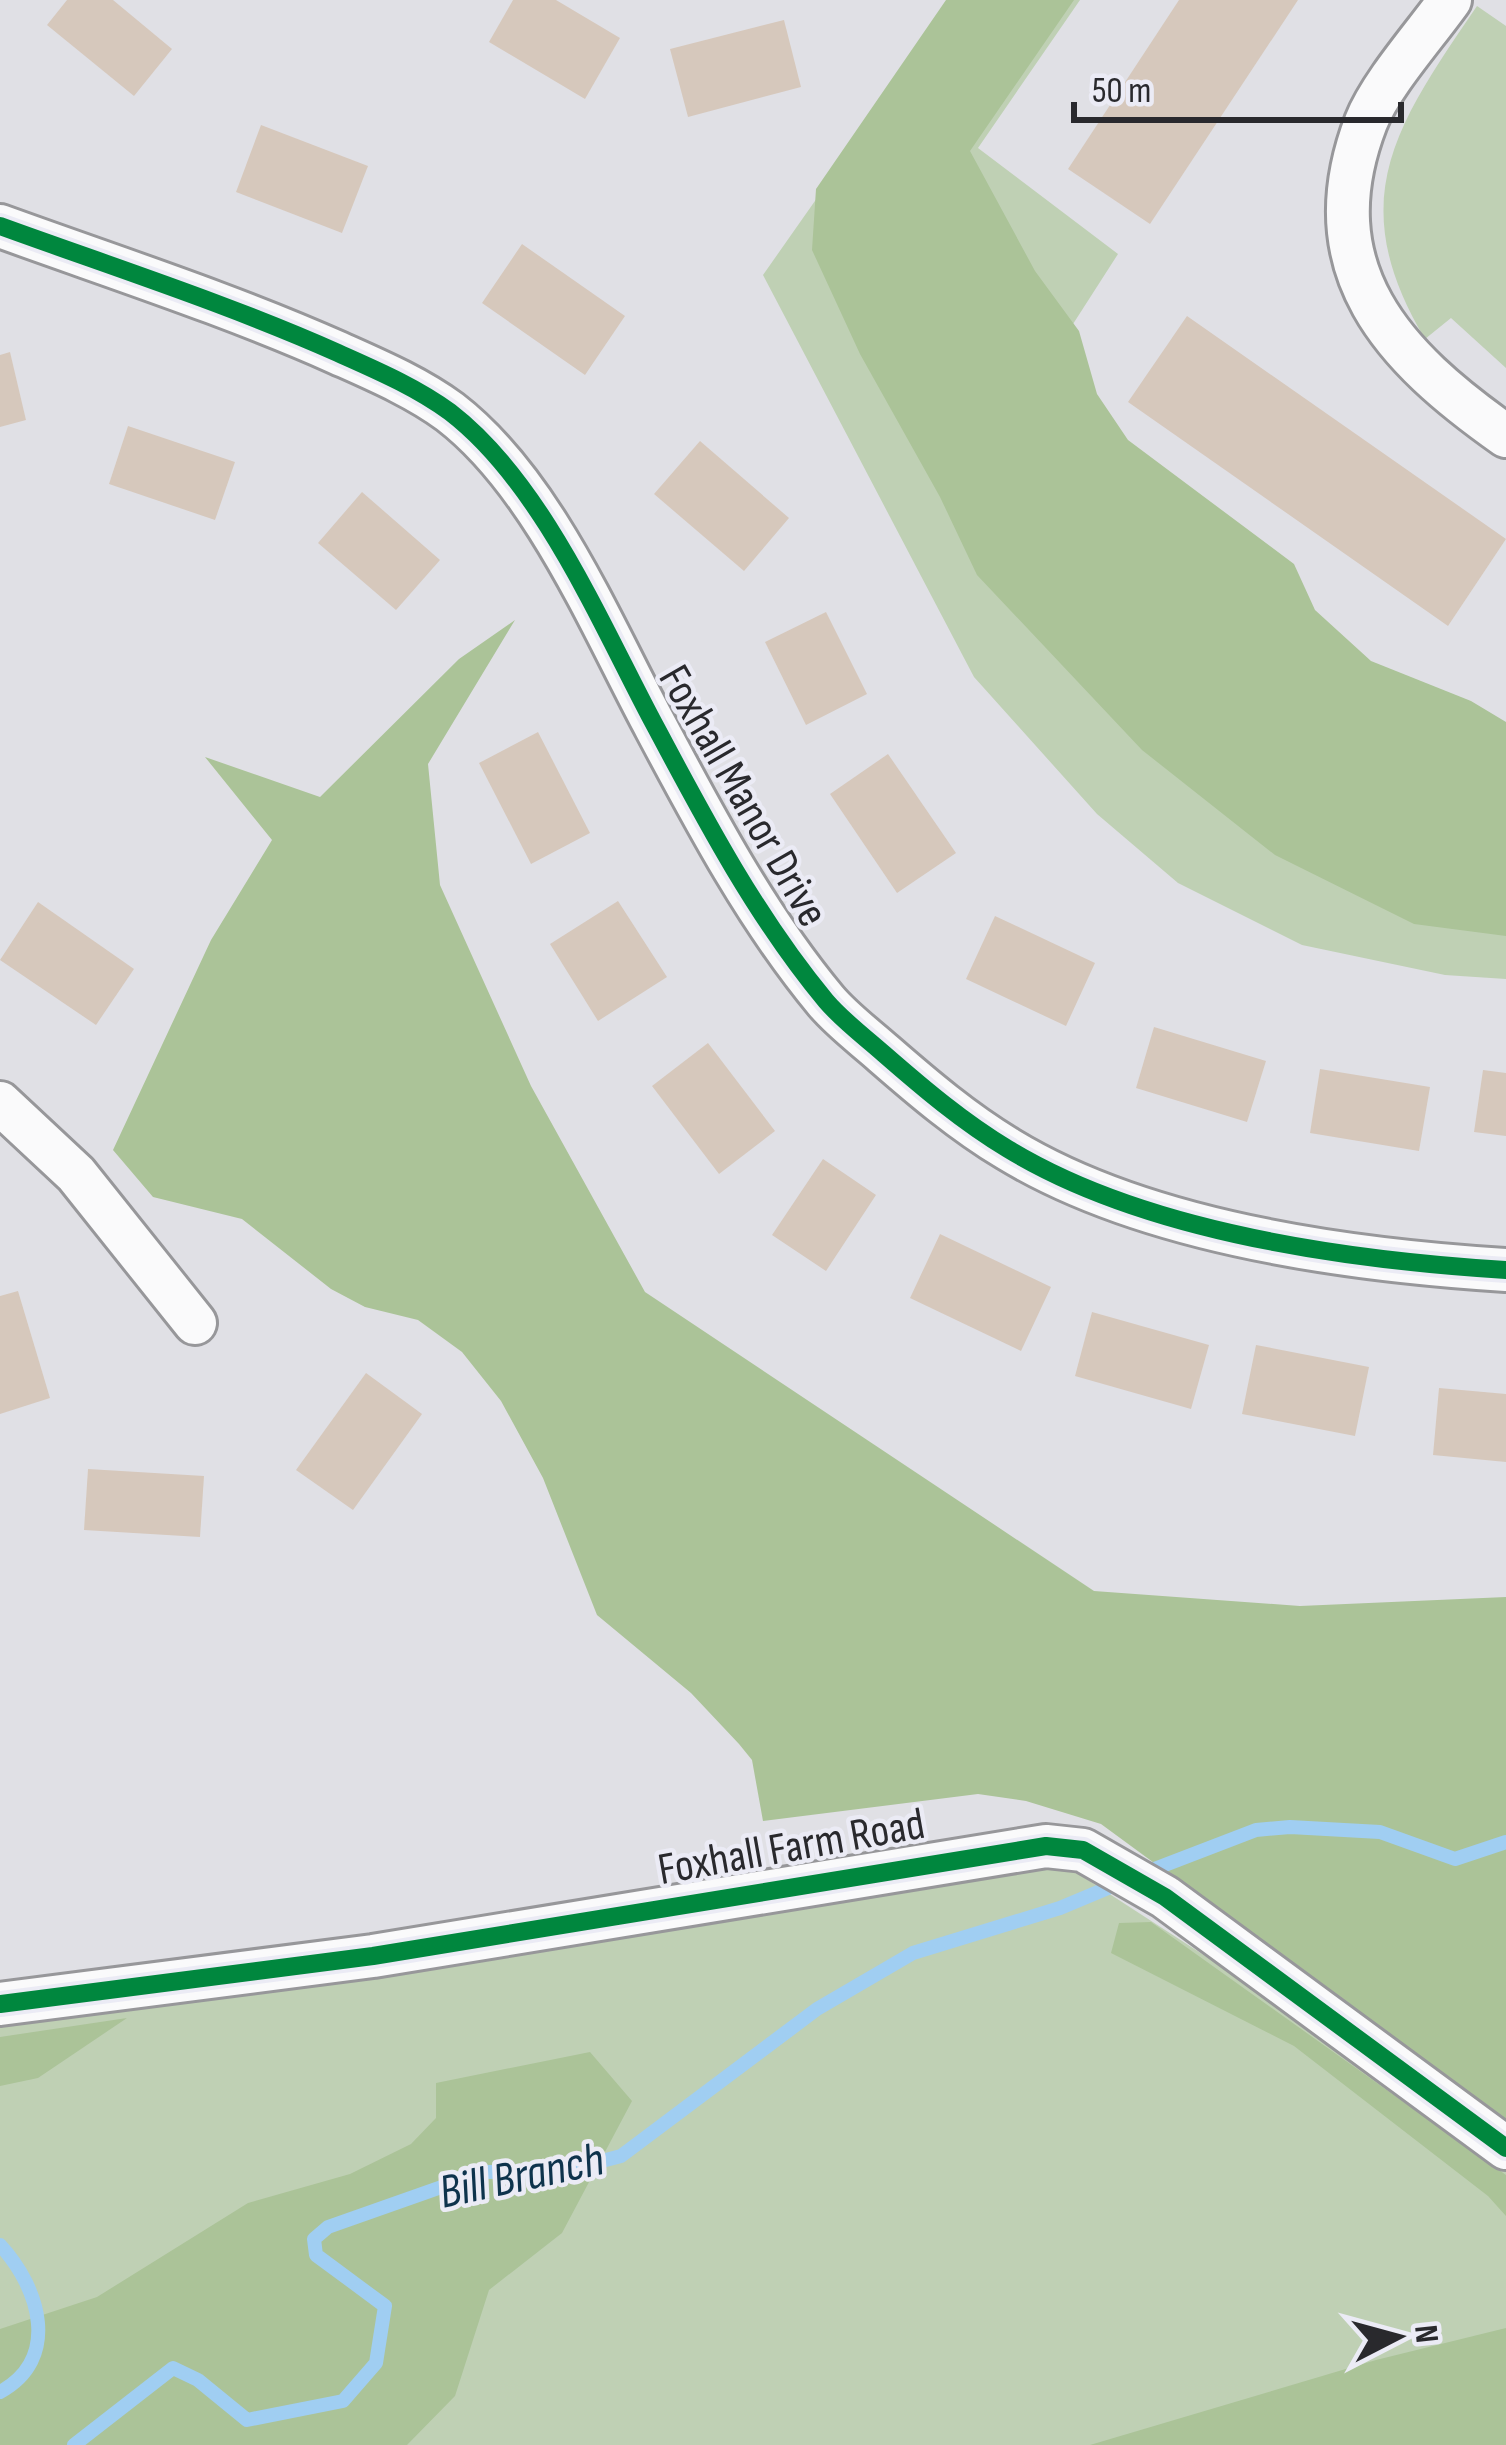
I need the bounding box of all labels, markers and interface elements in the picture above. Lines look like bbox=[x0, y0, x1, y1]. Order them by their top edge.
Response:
scale bar bbox=[1074, 48, 1401, 122]
text: 50 m bbox=[1092, 70, 1151, 113]
street label: Foxhall Manor Drive bbox=[646, 656, 840, 937]
street label: Foxhall Farm Road bbox=[654, 1797, 929, 1898]
water label: Bill Branch bbox=[434, 2131, 609, 2222]
north arrow bbox=[1338, 2277, 1458, 2397]
text: N bbox=[1405, 2323, 1447, 2345]

